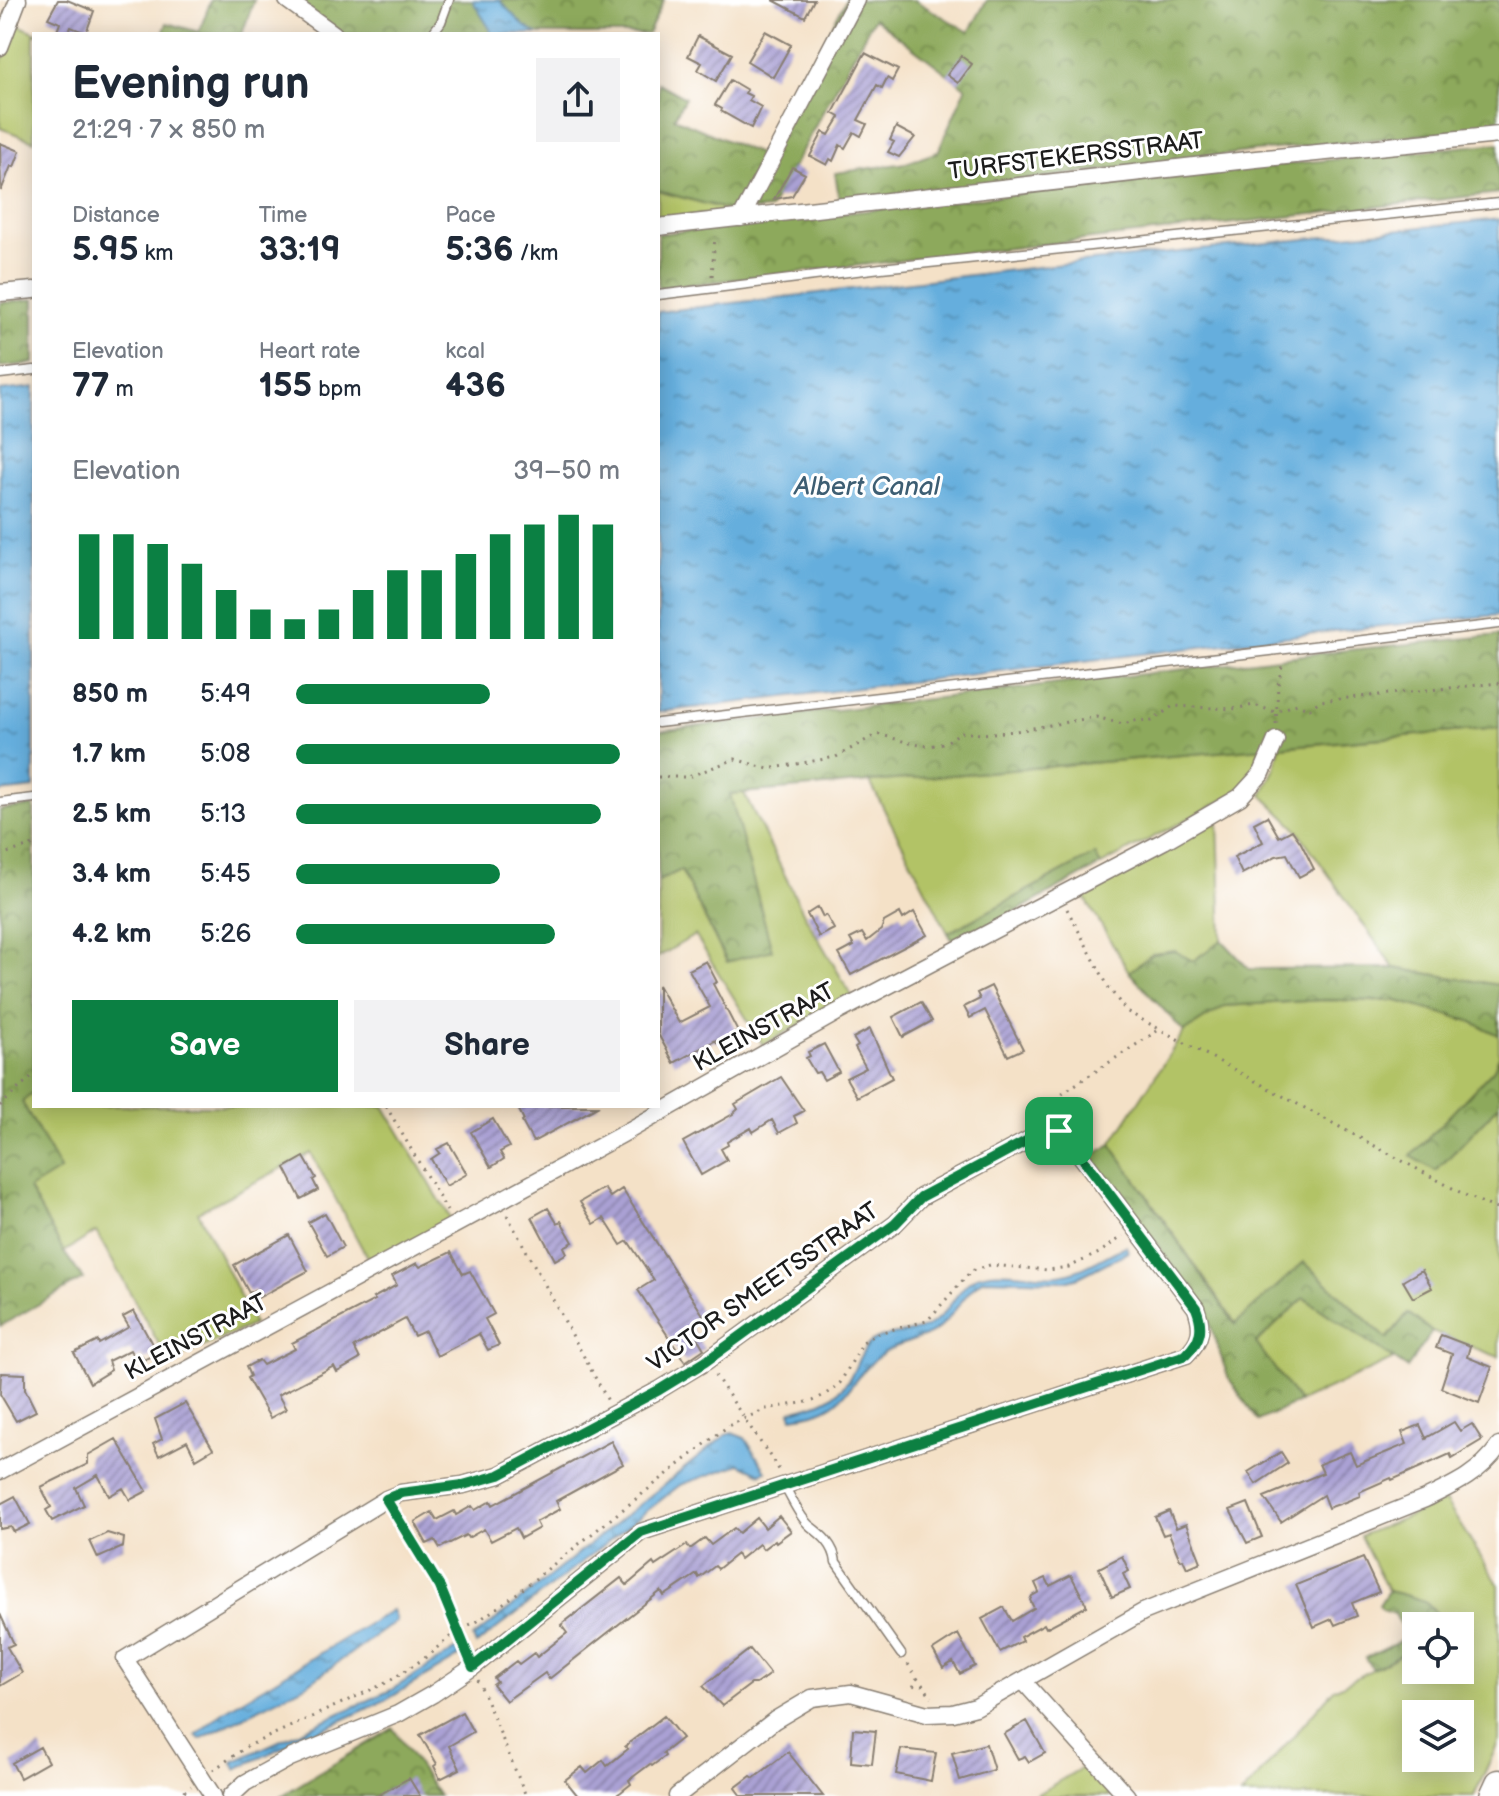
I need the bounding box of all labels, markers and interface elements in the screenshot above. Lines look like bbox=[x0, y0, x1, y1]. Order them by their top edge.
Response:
text: Evening run bbox=[72, 58, 309, 111]
button: share bbox=[536, 58, 620, 142]
text: 21:29 · 7 × 850 m bbox=[72, 115, 265, 146]
street label: TURFSTEKERSSTRAAT bbox=[946, 126, 1206, 186]
text: Distance bbox=[72, 202, 160, 229]
text: Time bbox=[259, 202, 307, 229]
text: Pace bbox=[445, 202, 496, 229]
text: 5.95 bbox=[72, 229, 139, 270]
text: 33:19 bbox=[259, 229, 341, 270]
text: 5:36 bbox=[445, 229, 514, 270]
text: km bbox=[139, 240, 174, 267]
text: /km bbox=[514, 240, 558, 267]
text: Elevation bbox=[72, 338, 164, 365]
text: Heart rate bbox=[259, 338, 360, 365]
text: kcal bbox=[445, 338, 485, 365]
text: 77 bbox=[72, 365, 110, 406]
text: 155 bbox=[259, 365, 312, 406]
text: 436 bbox=[445, 365, 506, 406]
text: m bbox=[110, 376, 134, 403]
text: bpm bbox=[312, 376, 362, 403]
text: Elevation bbox=[72, 456, 180, 487]
text: 39–50 m bbox=[513, 456, 620, 487]
water label: Albert Canal bbox=[792, 472, 941, 503]
text: 850 m bbox=[72, 679, 148, 710]
text: 5:49 bbox=[200, 679, 251, 710]
text: 1.7 km bbox=[72, 739, 146, 770]
text: 5:08 bbox=[200, 739, 251, 770]
text: 2.5 km bbox=[72, 799, 151, 830]
text: 5:13 bbox=[200, 799, 246, 830]
text: 3.4 km bbox=[72, 859, 151, 890]
text: 5:45 bbox=[200, 859, 251, 890]
text: 4.2 km bbox=[72, 919, 151, 950]
text: 5:26 bbox=[200, 919, 251, 950]
street label: KLEINSTRAAT bbox=[688, 976, 840, 1078]
button: Save bbox=[72, 1000, 338, 1092]
button: Share bbox=[354, 1000, 620, 1092]
pin bbox=[1025, 1097, 1093, 1165]
icon: arrive bbox=[1037, 1109, 1081, 1153]
street label: VICTOR SMEETSSTRAAT bbox=[642, 1196, 885, 1378]
street label: KLEINSTRAAT bbox=[120, 1287, 273, 1387]
map controls bbox=[1402, 1612, 1474, 1772]
button: locate bbox=[1402, 1612, 1474, 1684]
button: layers bbox=[1402, 1700, 1474, 1772]

